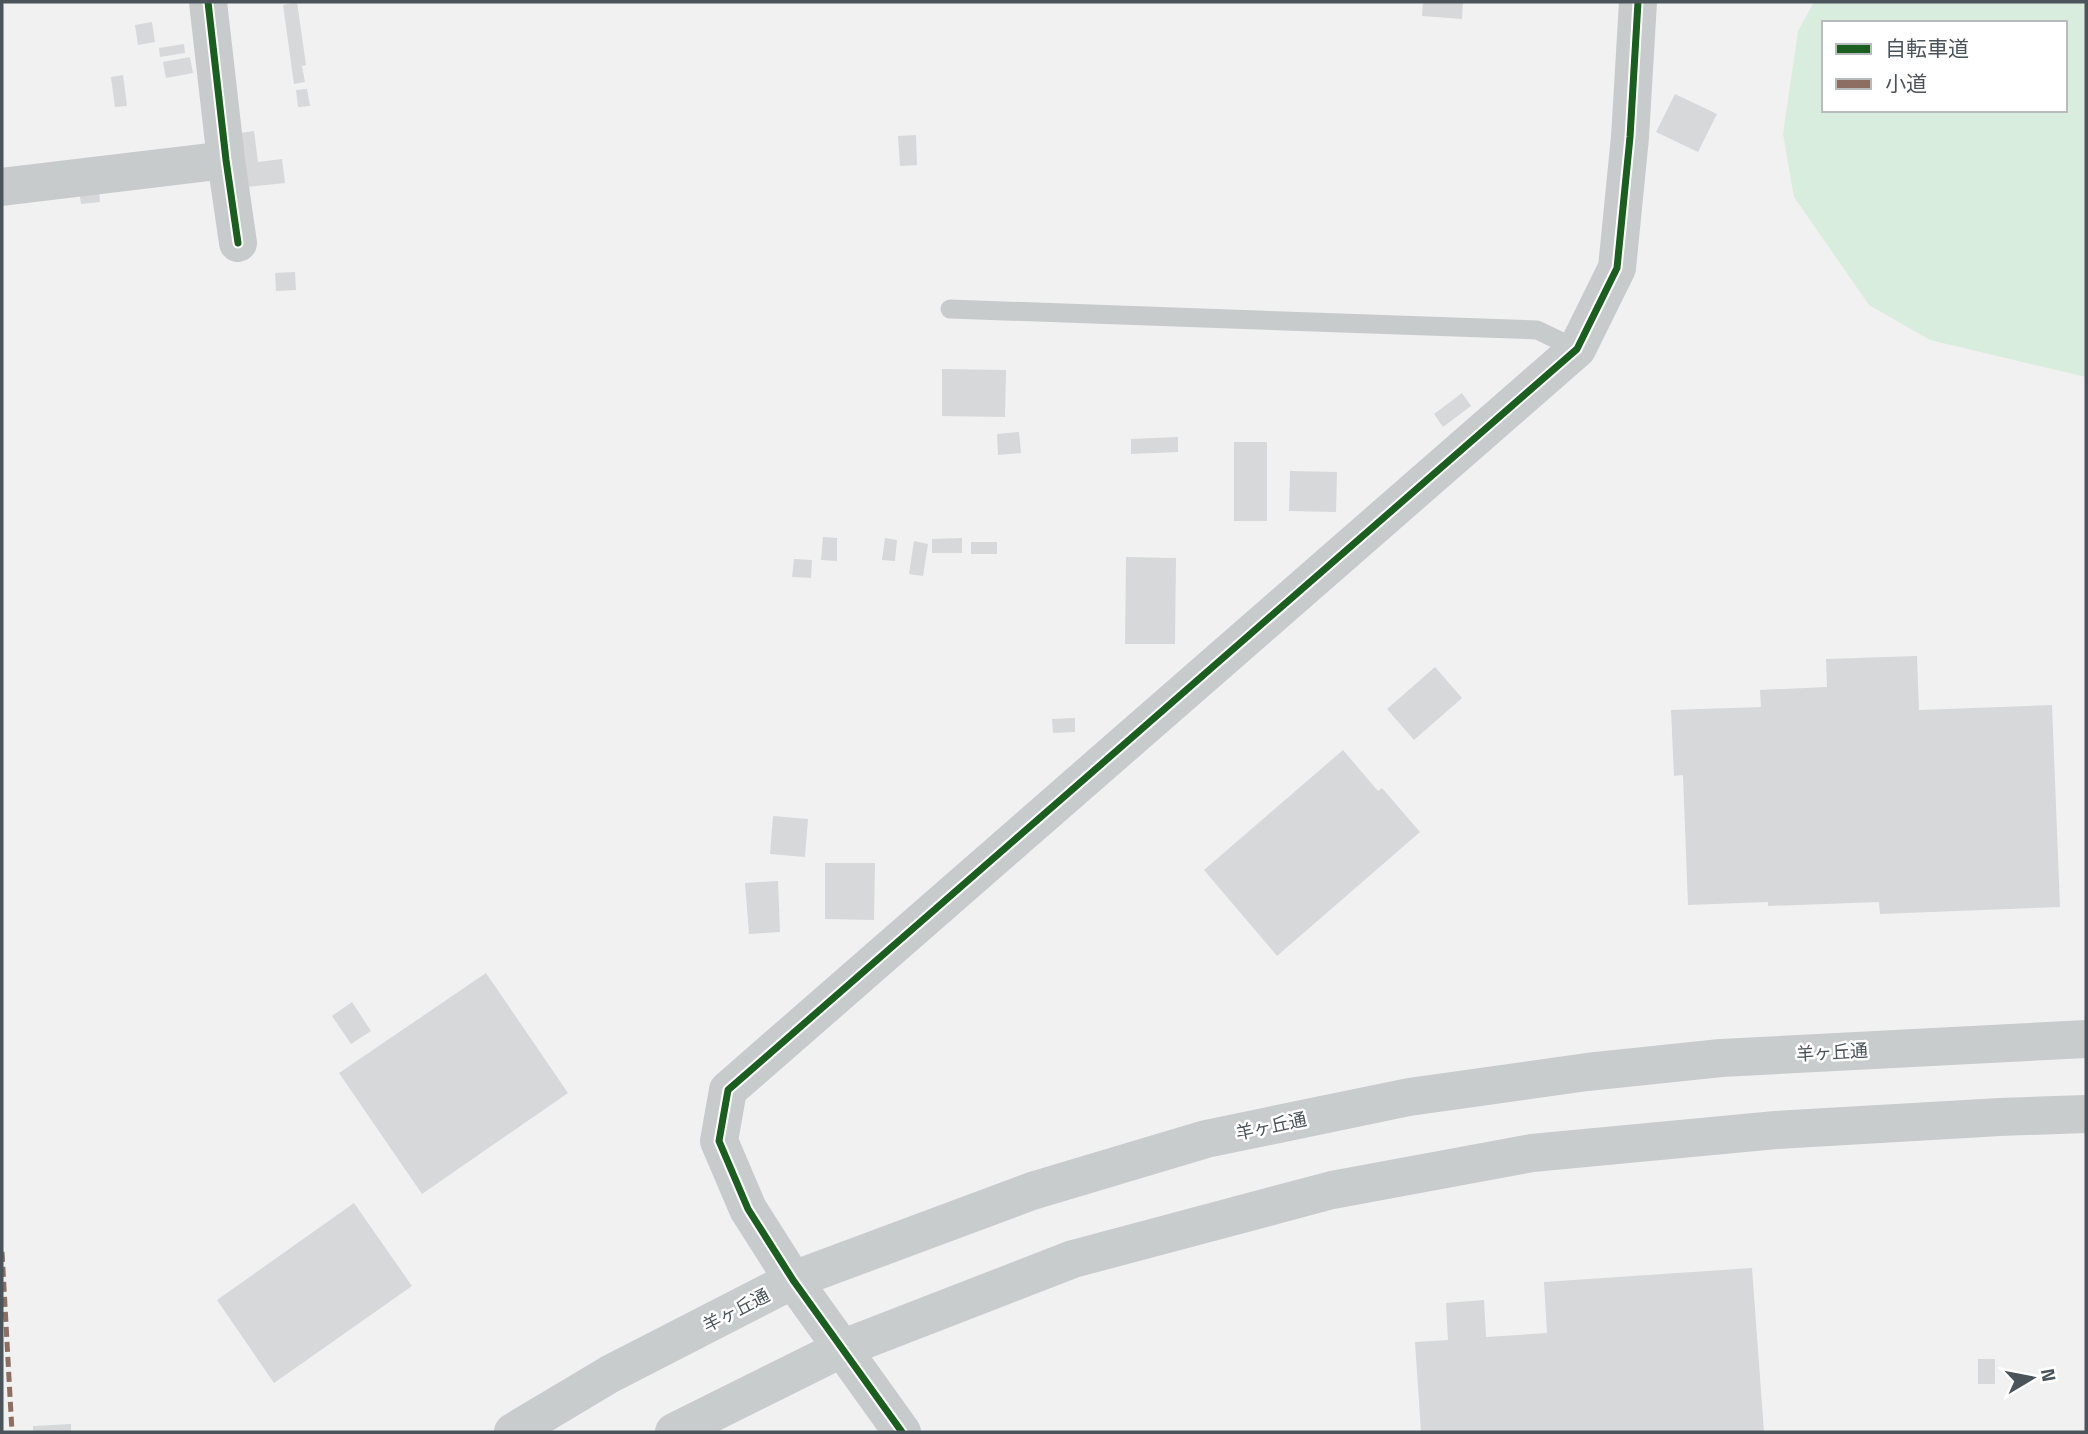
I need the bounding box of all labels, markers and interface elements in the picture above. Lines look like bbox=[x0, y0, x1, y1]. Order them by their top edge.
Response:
legend bbox=[1822, 21, 2067, 112]
text: 自転車道 bbox=[1885, 32, 1969, 64]
text: 小道 bbox=[1885, 67, 1927, 99]
street label: 羊ヶ丘通 bbox=[1795, 1037, 1869, 1067]
street label: 羊ヶ丘通 bbox=[1233, 1105, 1309, 1147]
street label: 羊ヶ丘通 bbox=[698, 1282, 774, 1338]
north arrow bbox=[1997, 1343, 2067, 1413]
text: N bbox=[2034, 1366, 2065, 1384]

